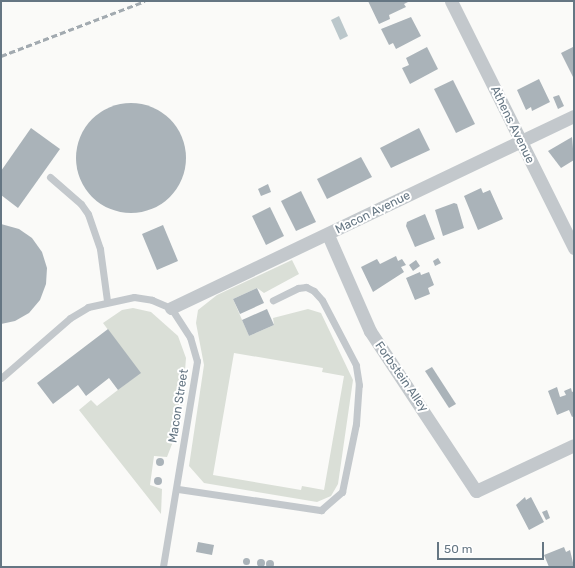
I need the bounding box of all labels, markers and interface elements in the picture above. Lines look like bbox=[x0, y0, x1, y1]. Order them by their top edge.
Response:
street label: Athens Avenue bbox=[487, 84, 537, 166]
street label: Macon Avenue bbox=[333, 189, 413, 237]
street label: Forbstein Alley bbox=[371, 339, 431, 415]
street label: Macon Street bbox=[166, 368, 192, 444]
scale bar bbox=[439, 534, 546, 560]
text: 50 m bbox=[444, 542, 472, 556]

